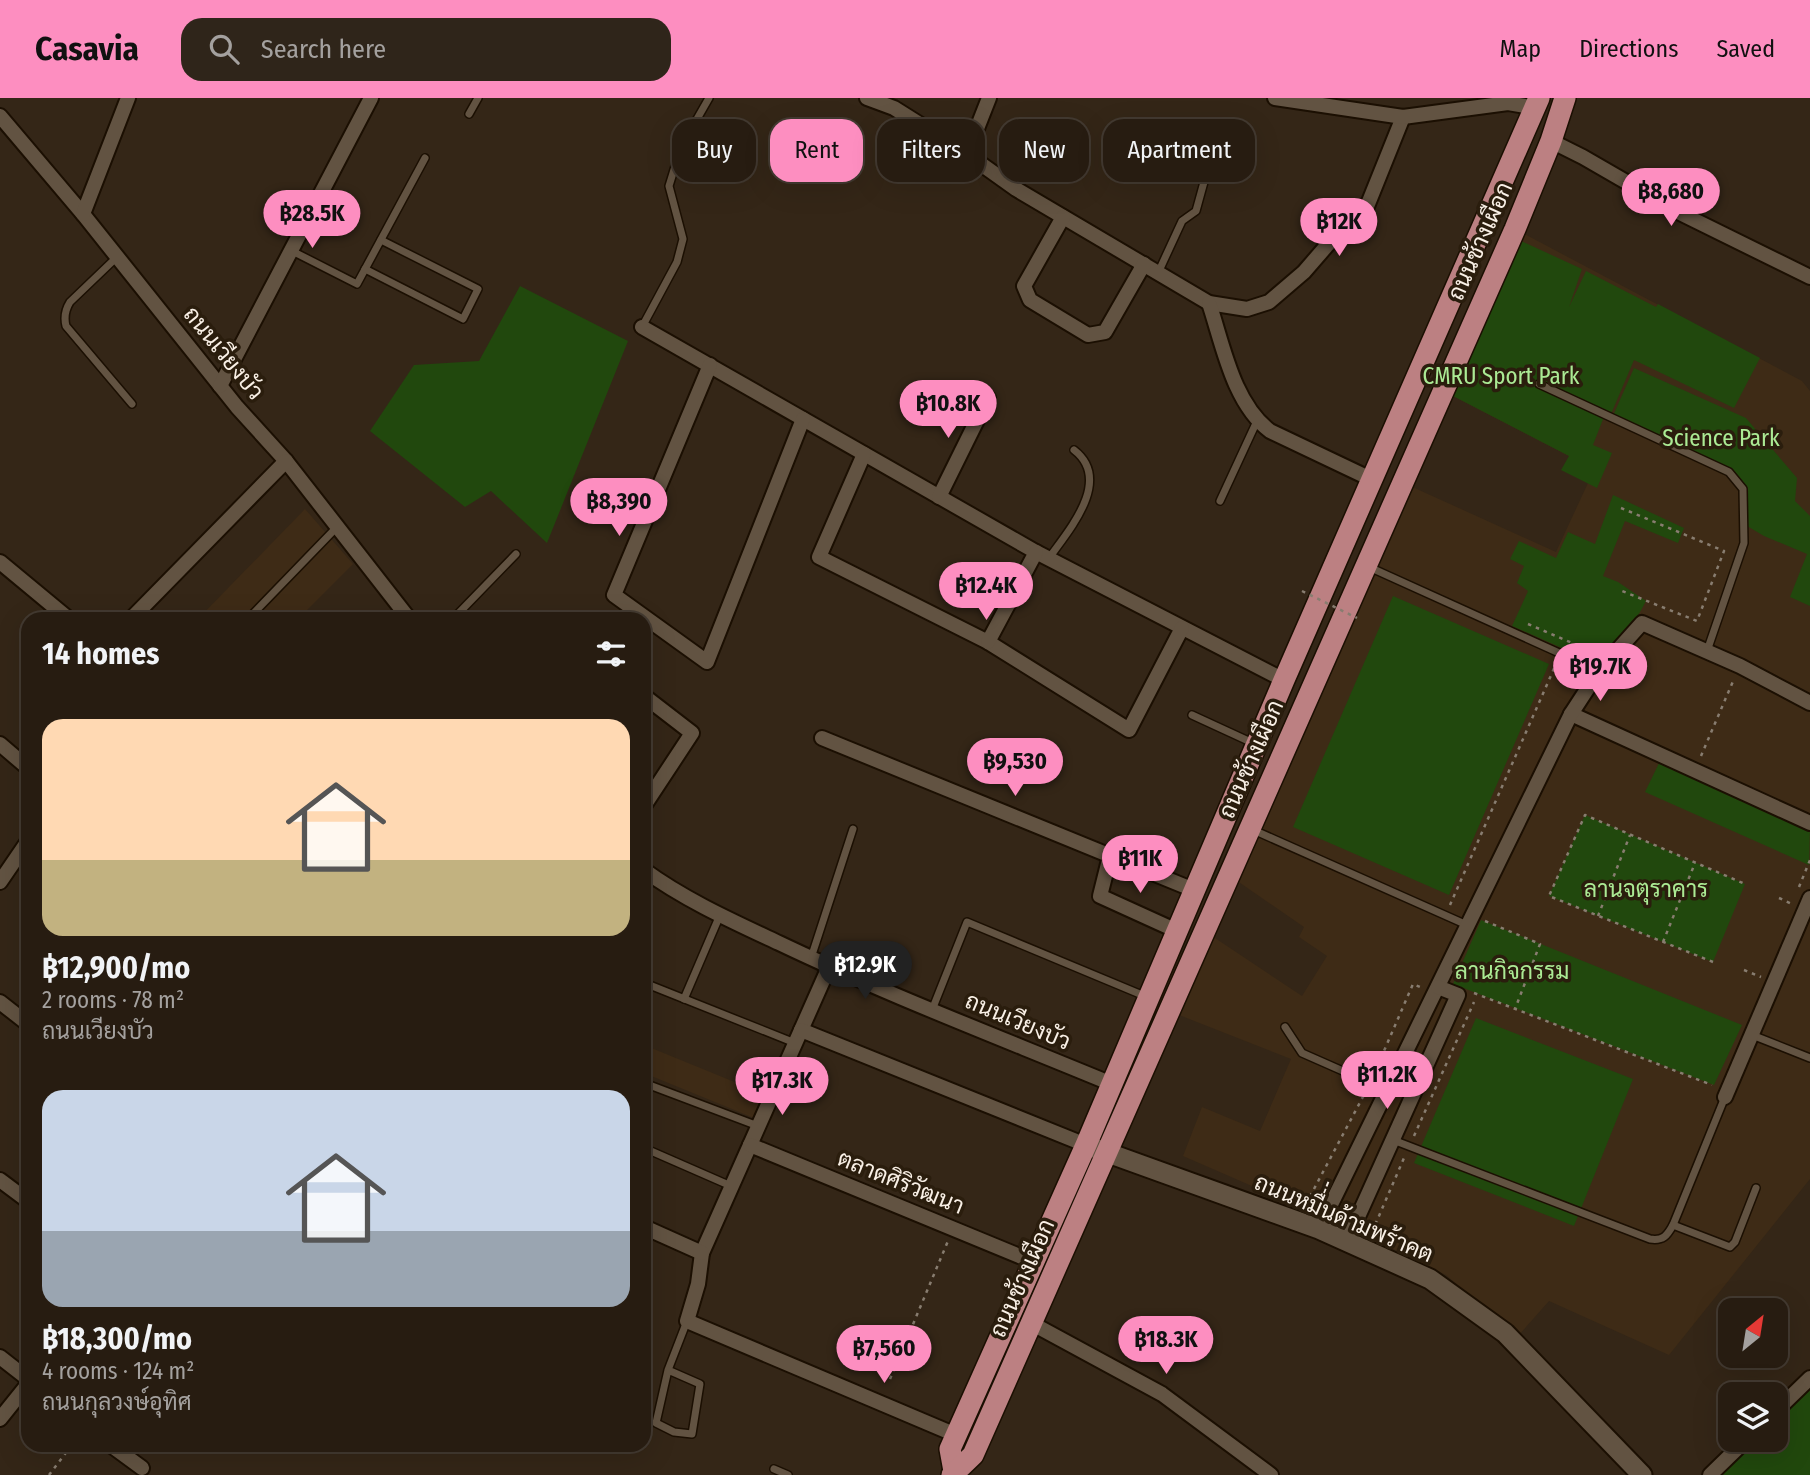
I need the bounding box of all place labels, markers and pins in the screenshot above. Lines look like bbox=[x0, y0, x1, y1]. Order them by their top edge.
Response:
pin: ฿8,680 bbox=[1614, 169, 1728, 228]
pin: ฿28.5K bbox=[255, 190, 369, 250]
pin: ฿12K bbox=[1298, 198, 1380, 258]
pin: ฿10.8K bbox=[891, 380, 1005, 440]
pin: ฿8,390 bbox=[562, 478, 676, 538]
pin: ฿12.4K bbox=[929, 562, 1043, 622]
pin: ฿19.7K bbox=[1543, 644, 1657, 703]
pin: ฿9,530 bbox=[958, 738, 1072, 798]
pin: ฿11K bbox=[1099, 836, 1181, 895]
pin: ฿12.9K bbox=[808, 942, 922, 1001]
pin: ฿11.2K bbox=[1330, 1052, 1444, 1111]
pin: ฿17.3K bbox=[725, 1058, 839, 1117]
pin: ฿18.3K bbox=[1109, 1316, 1223, 1376]
pin: ฿7,560 bbox=[827, 1326, 941, 1385]

